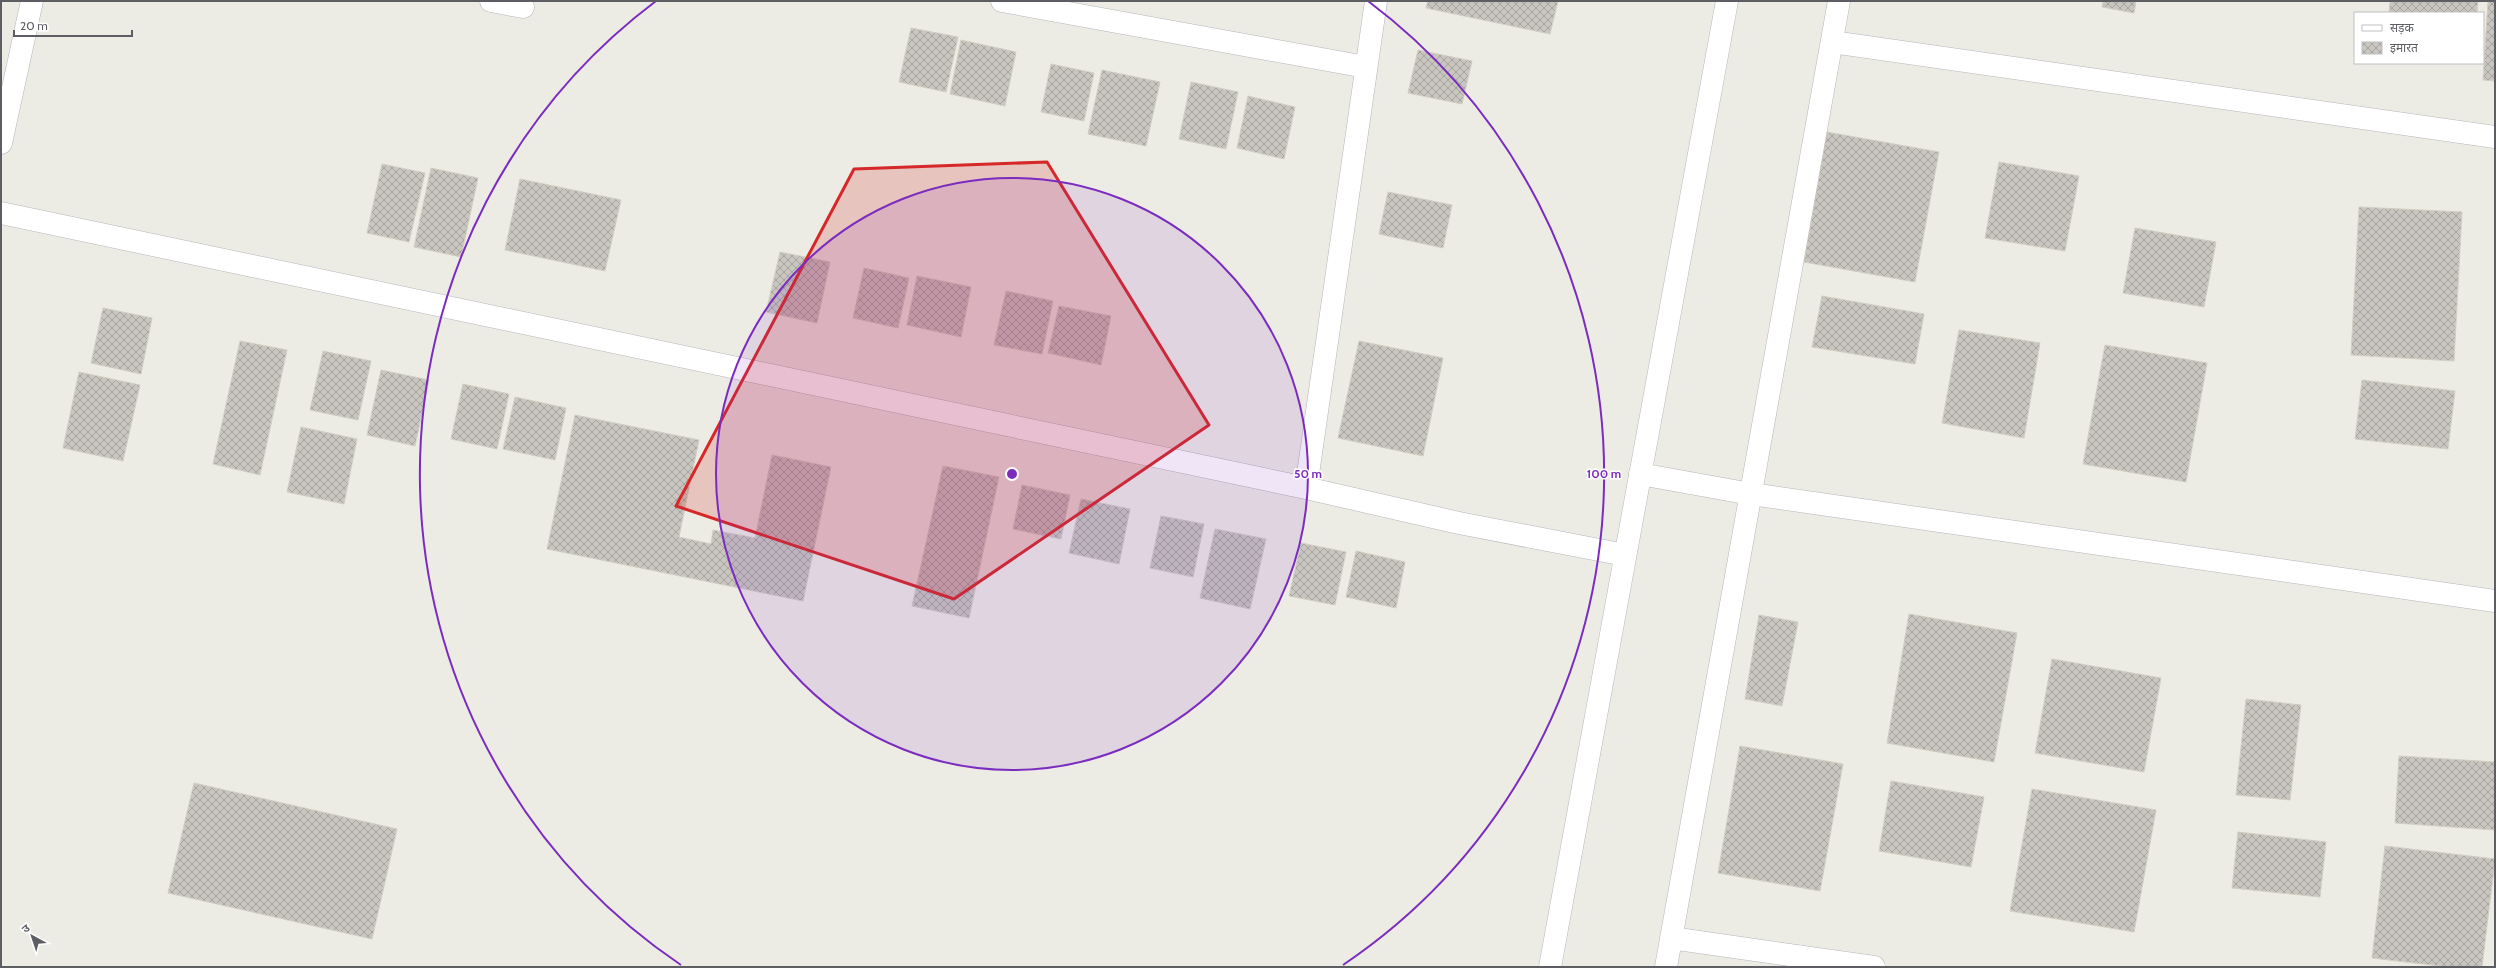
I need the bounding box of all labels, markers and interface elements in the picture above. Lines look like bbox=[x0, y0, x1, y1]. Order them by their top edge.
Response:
scale bar bbox=[14, 12, 132, 38]
legend bbox=[2354, 12, 2484, 64]
text: 20 m bbox=[20, 18, 48, 33]
text: सड़क bbox=[2390, 20, 2415, 35]
text: इमारत bbox=[2390, 40, 2419, 55]
text: 50 m bbox=[1294, 466, 1322, 481]
text: 100 m bbox=[1587, 466, 1621, 481]
centre of rings bbox=[1005, 467, 1019, 481]
north arrow bbox=[12, 916, 52, 956]
text: उ bbox=[19, 921, 33, 936]

